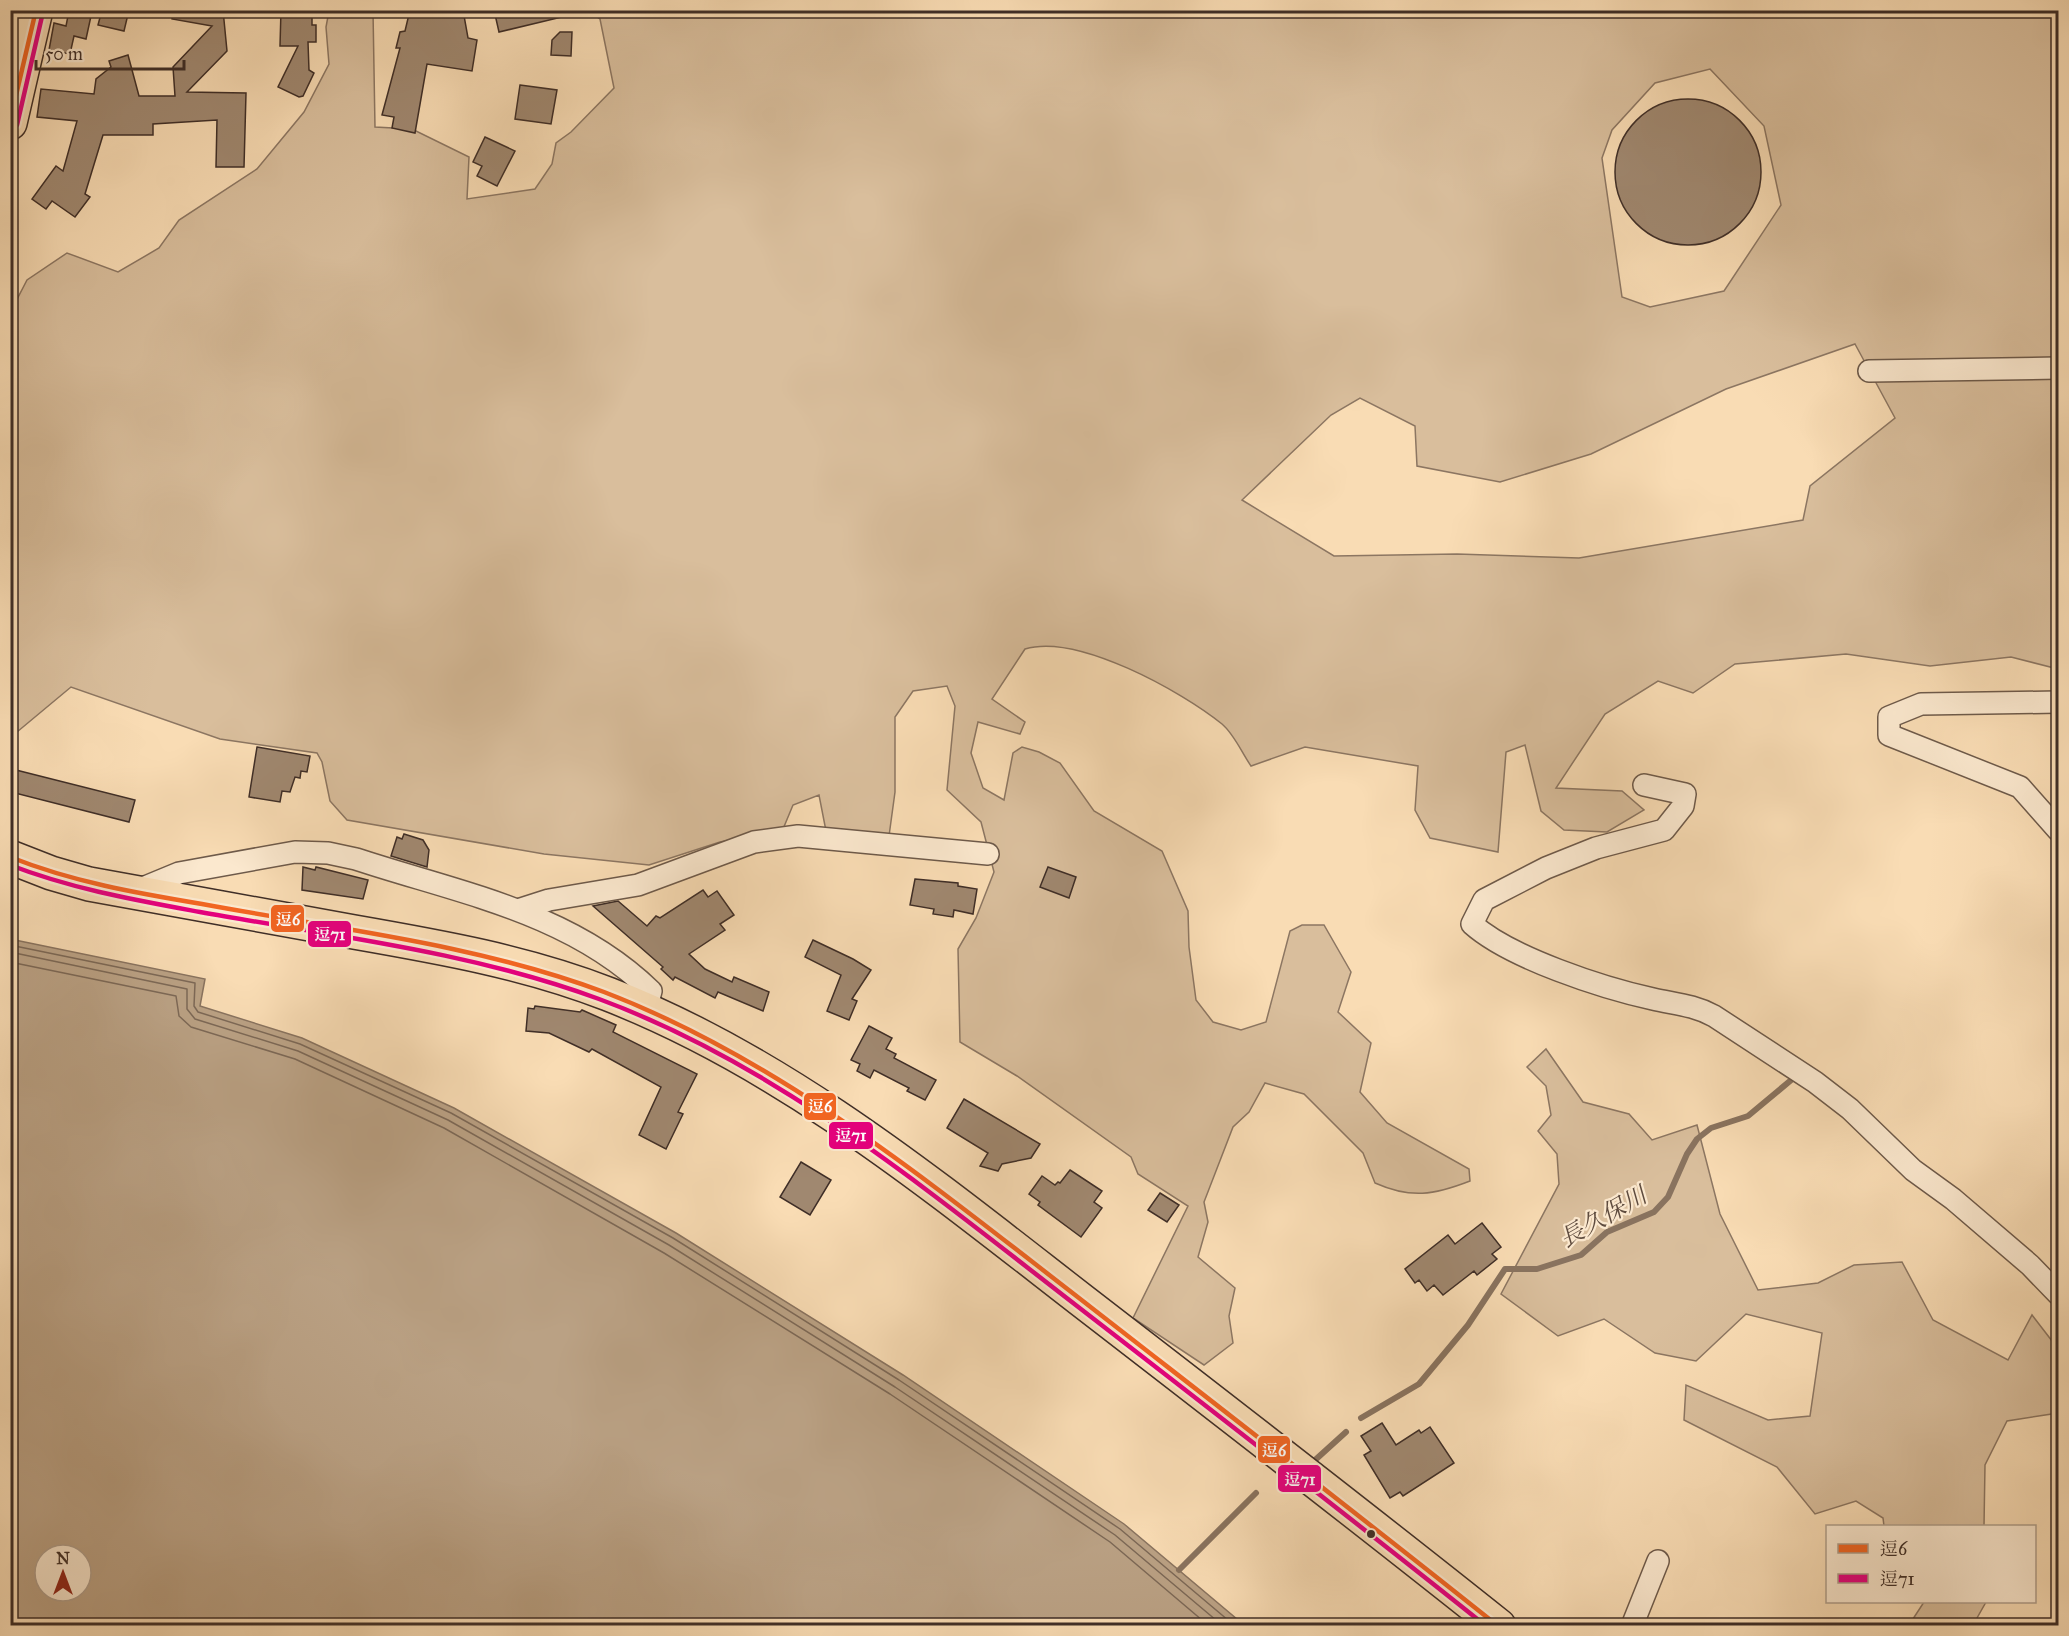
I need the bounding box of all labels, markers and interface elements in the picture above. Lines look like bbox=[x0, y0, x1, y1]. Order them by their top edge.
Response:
scale bar bbox=[36, 33, 184, 71]
text: 50 m bbox=[45, 43, 83, 65]
line badge: 逗6 bbox=[270, 904, 305, 933]
text: 逗6 bbox=[276, 910, 301, 929]
line badge: 逗71 bbox=[307, 920, 352, 948]
text: 逗71 bbox=[315, 925, 346, 944]
line badge: 逗6 bbox=[803, 1092, 837, 1121]
text: 逗6 bbox=[808, 1097, 833, 1116]
line badge: 逗71 bbox=[828, 1121, 874, 1150]
text: 逗71 bbox=[836, 1126, 867, 1145]
water label: 長久保川 bbox=[1554, 1179, 1655, 1254]
line badge: 逗6 bbox=[1257, 1435, 1291, 1464]
text: 逗6 bbox=[1262, 1441, 1287, 1460]
line badge: 逗71 bbox=[1277, 1464, 1322, 1493]
text: 逗71 bbox=[1285, 1470, 1316, 1489]
legend bbox=[1826, 1525, 2036, 1603]
unlabelled marker bbox=[1365, 1528, 1377, 1540]
text: 逗6 bbox=[1880, 1538, 1908, 1560]
north arrow bbox=[33, 1543, 93, 1603]
text: N bbox=[56, 1549, 70, 1568]
text: 逗71 bbox=[1880, 1568, 1915, 1590]

